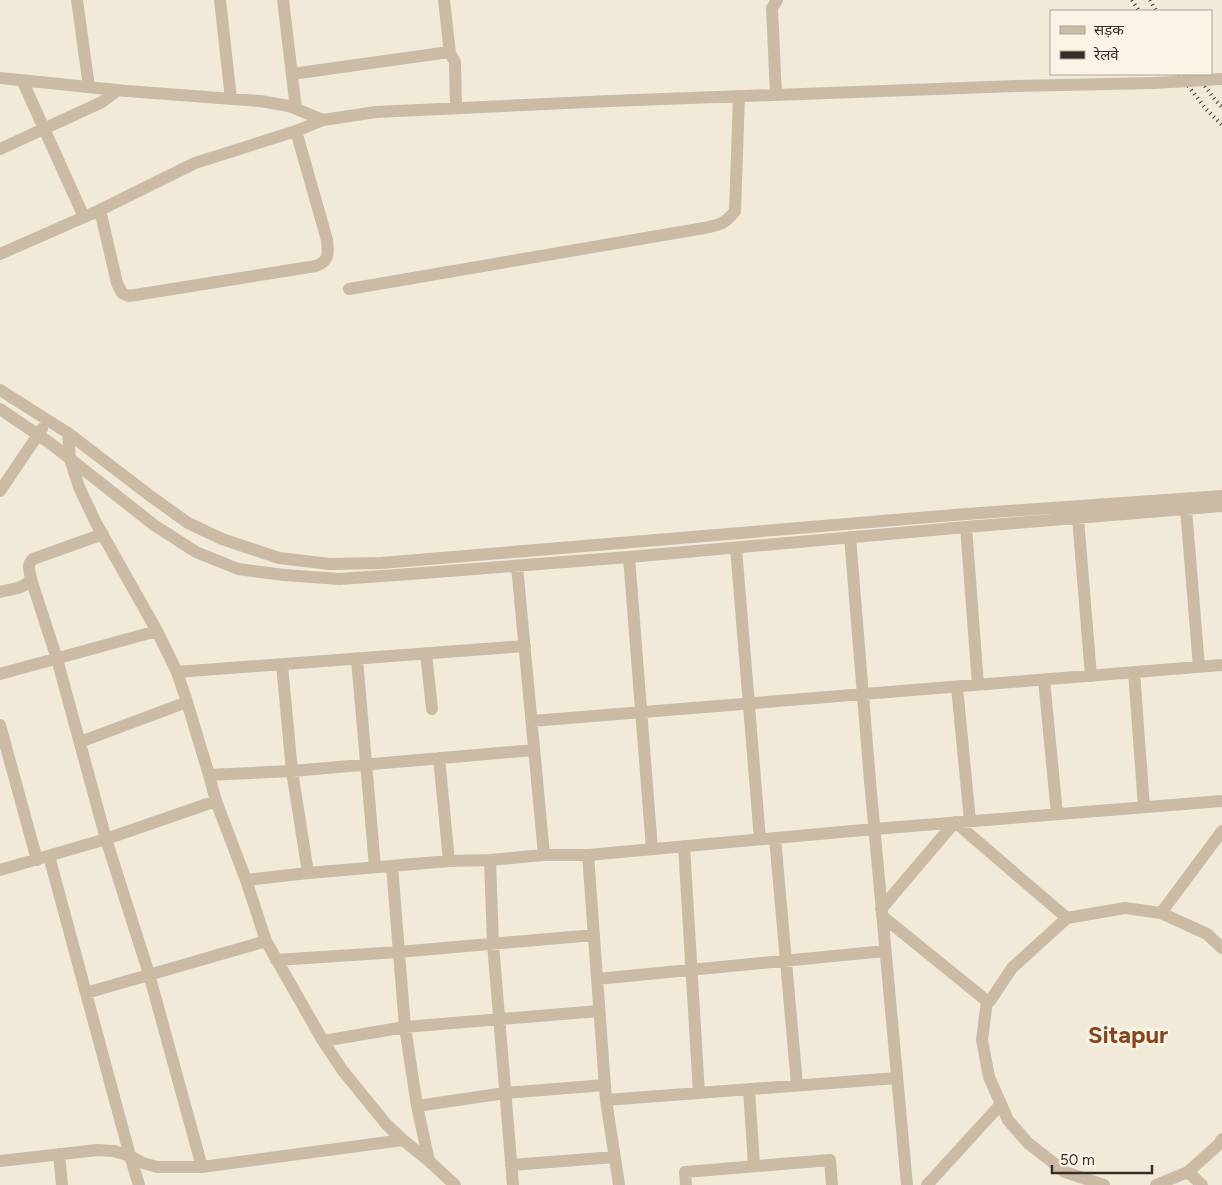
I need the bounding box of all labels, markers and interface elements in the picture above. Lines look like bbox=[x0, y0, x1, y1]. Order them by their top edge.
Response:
legend bbox=[1050, 10, 1212, 75]
text: सड़क bbox=[1094, 21, 1124, 39]
text: रेलवे bbox=[1093, 46, 1119, 64]
district label: Sitapur bbox=[1088, 1020, 1168, 1049]
scale bar bbox=[1052, 1142, 1152, 1174]
text: 50 m bbox=[1060, 1151, 1095, 1169]

